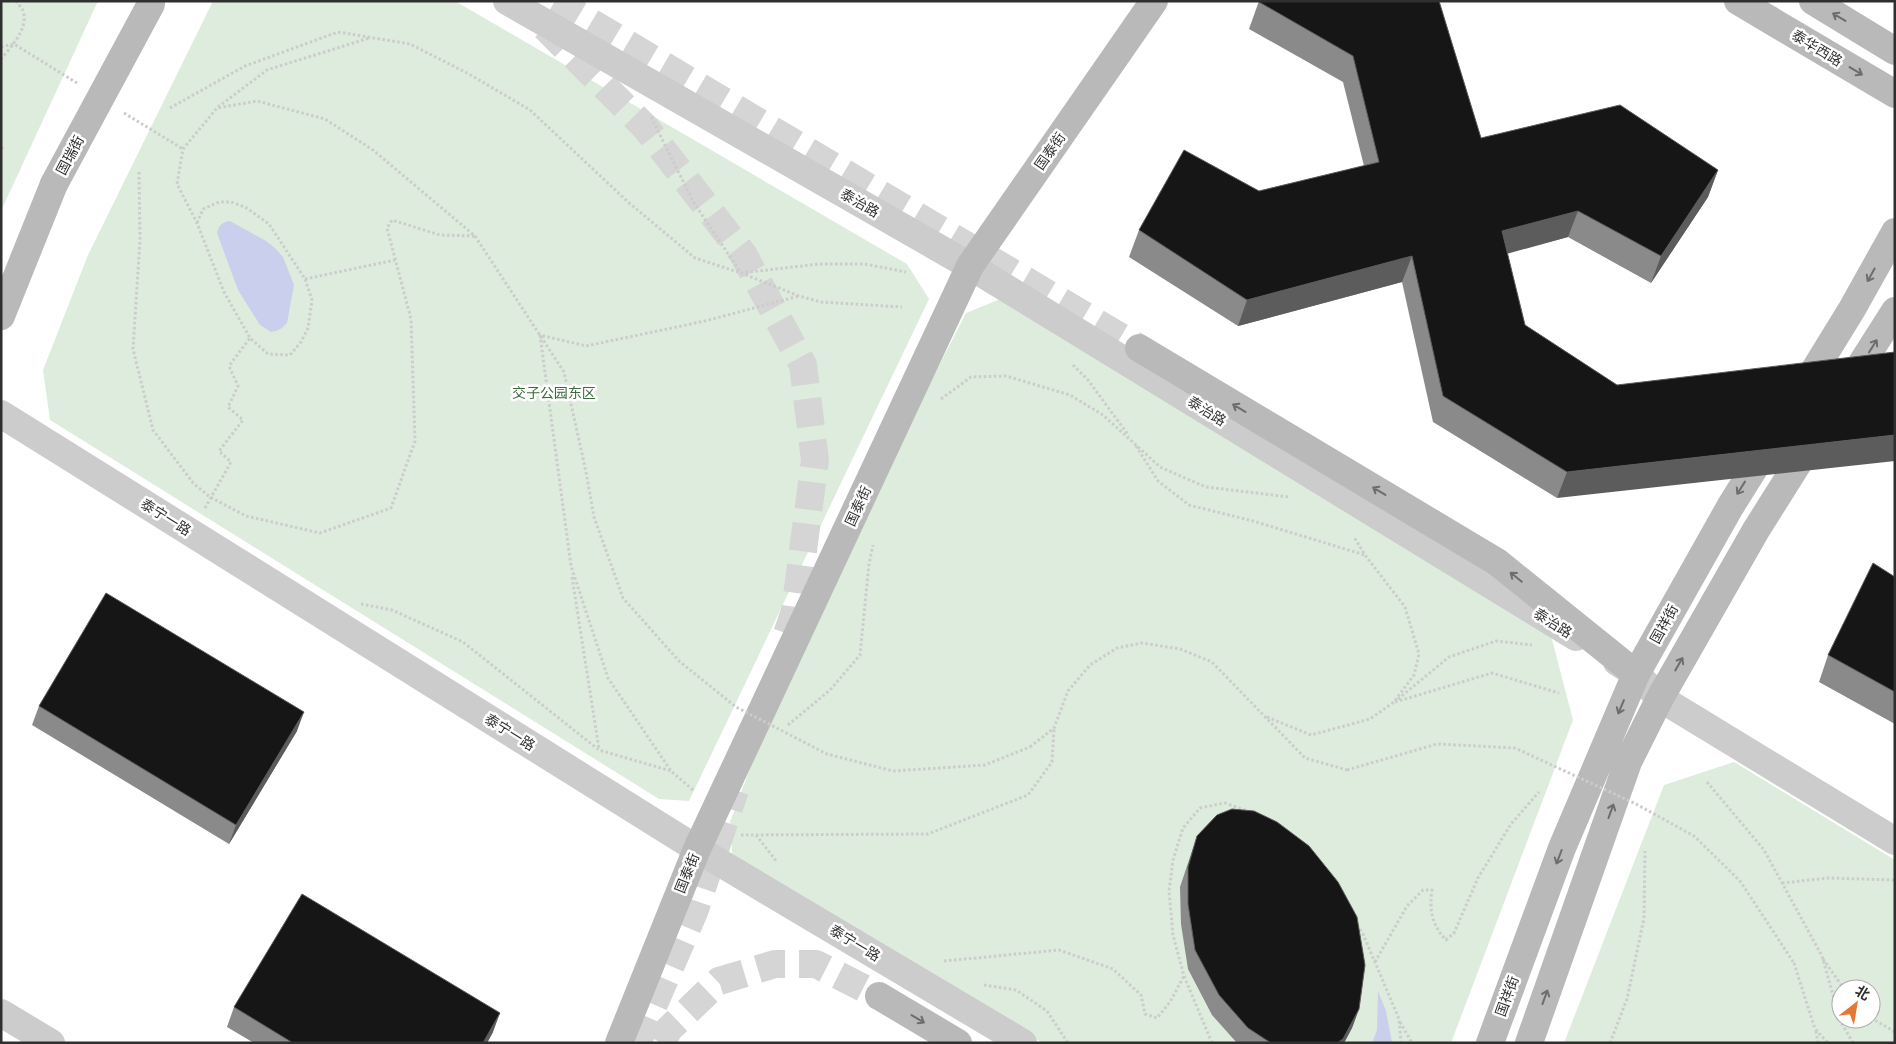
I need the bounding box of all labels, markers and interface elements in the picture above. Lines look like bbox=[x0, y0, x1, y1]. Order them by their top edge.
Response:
one-way arrow bbox=[1832, 12, 1846, 22]
street label: 泰华西路 bbox=[1789, 26, 1846, 69]
one-way arrow bbox=[1848, 66, 1862, 76]
street label: 国泰街 bbox=[1031, 129, 1069, 173]
street label: 国瑞街 bbox=[52, 132, 87, 177]
street label: 泰治路 bbox=[838, 185, 883, 220]
one-way arrow bbox=[1866, 267, 1876, 282]
one-way arrow bbox=[1868, 339, 1878, 353]
park label: 交子公园东区 bbox=[512, 384, 596, 401]
street label: 泰治路 bbox=[1185, 392, 1230, 429]
one-way arrow bbox=[1232, 402, 1247, 412]
one-way arrow bbox=[1736, 481, 1746, 495]
street label: 国泰街 bbox=[841, 483, 874, 528]
one-way arrow bbox=[1372, 485, 1386, 495]
street label: 泰宁一路 bbox=[138, 495, 195, 539]
one-way arrow bbox=[1510, 572, 1523, 583]
street label: 国祥街 bbox=[1646, 601, 1681, 646]
street label: 泰治路 bbox=[1531, 604, 1576, 641]
one-way arrow bbox=[1675, 657, 1685, 671]
one-way arrow bbox=[1616, 699, 1626, 714]
street label: 泰宁一路 bbox=[482, 710, 539, 754]
one-way arrow bbox=[1607, 803, 1616, 819]
one-way arrow bbox=[1554, 849, 1563, 864]
street label: 国泰街 bbox=[671, 850, 702, 895]
street label: 泰宁一路 bbox=[827, 921, 884, 964]
street label: 国祥街 bbox=[1491, 973, 1522, 1018]
north arrow bbox=[1831, 979, 1881, 1029]
text: 北 bbox=[1853, 982, 1873, 1003]
one-way arrow bbox=[1541, 989, 1550, 1005]
one-way arrow bbox=[911, 1015, 925, 1025]

